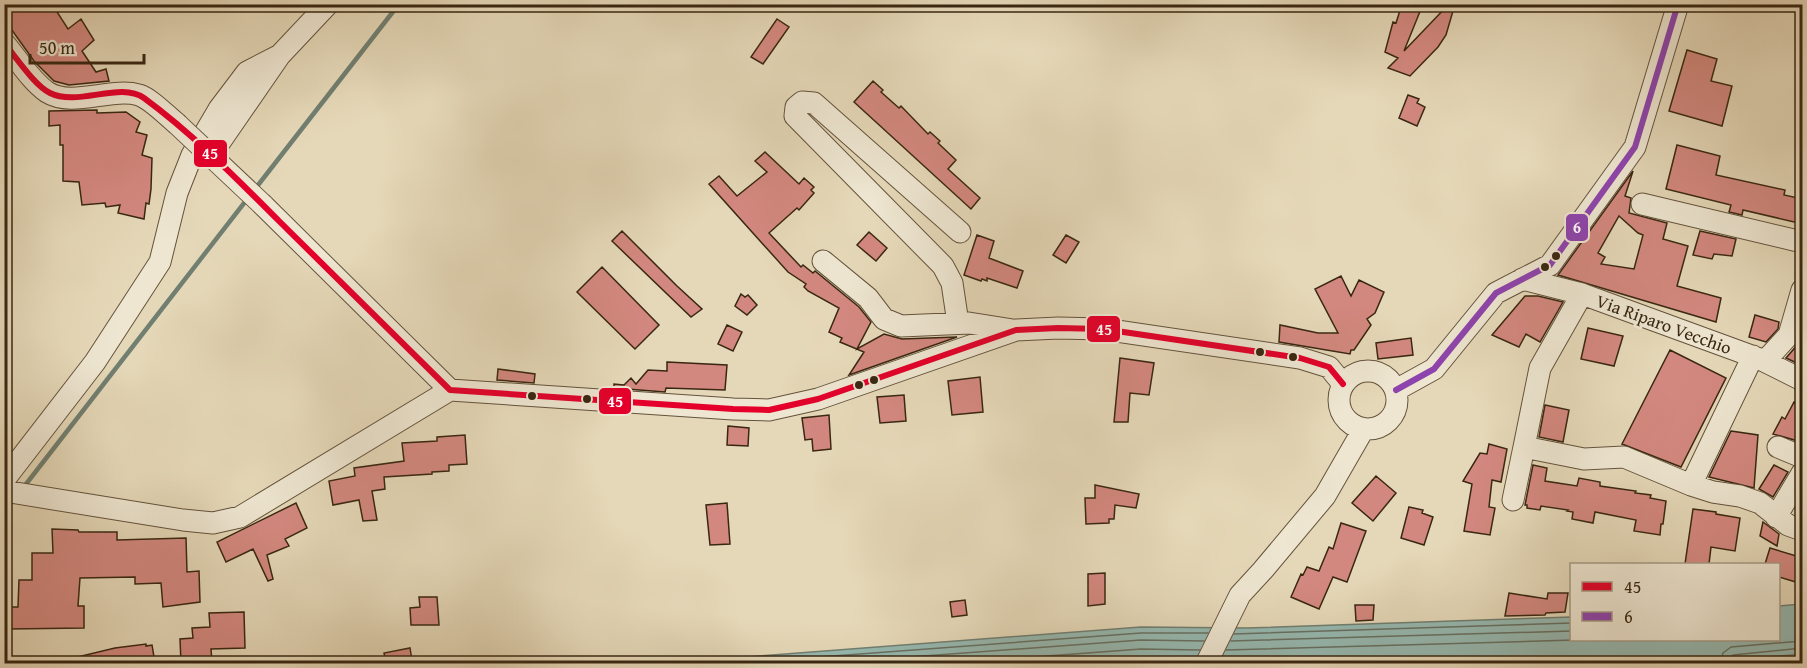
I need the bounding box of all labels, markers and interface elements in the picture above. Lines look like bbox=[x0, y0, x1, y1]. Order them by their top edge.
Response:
scale bar bbox=[30, 27, 144, 65]
text: 50 m bbox=[39, 34, 75, 61]
line badge: 45 bbox=[193, 139, 228, 168]
text: 45 bbox=[202, 141, 218, 165]
line badge: 6 bbox=[1565, 213, 1589, 242]
text: 6 bbox=[1573, 215, 1581, 239]
unlabelled marker bbox=[1550, 250, 1562, 262]
unlabelled marker bbox=[1539, 261, 1551, 273]
street label: Via Riparo Vecchio bbox=[1592, 287, 1736, 361]
line badge: 45 bbox=[1086, 315, 1121, 343]
text: 45 bbox=[1096, 317, 1112, 341]
unlabelled marker bbox=[1254, 346, 1266, 358]
unlabelled marker bbox=[1287, 351, 1299, 363]
unlabelled marker bbox=[868, 374, 880, 386]
unlabelled marker bbox=[853, 379, 865, 391]
line badge: 45 bbox=[598, 387, 632, 415]
text: 45 bbox=[607, 389, 623, 413]
unlabelled marker bbox=[526, 390, 538, 402]
unlabelled marker bbox=[581, 393, 593, 405]
legend bbox=[1570, 563, 1780, 641]
text: 45 bbox=[1624, 573, 1641, 600]
text: 6 bbox=[1624, 603, 1633, 630]

